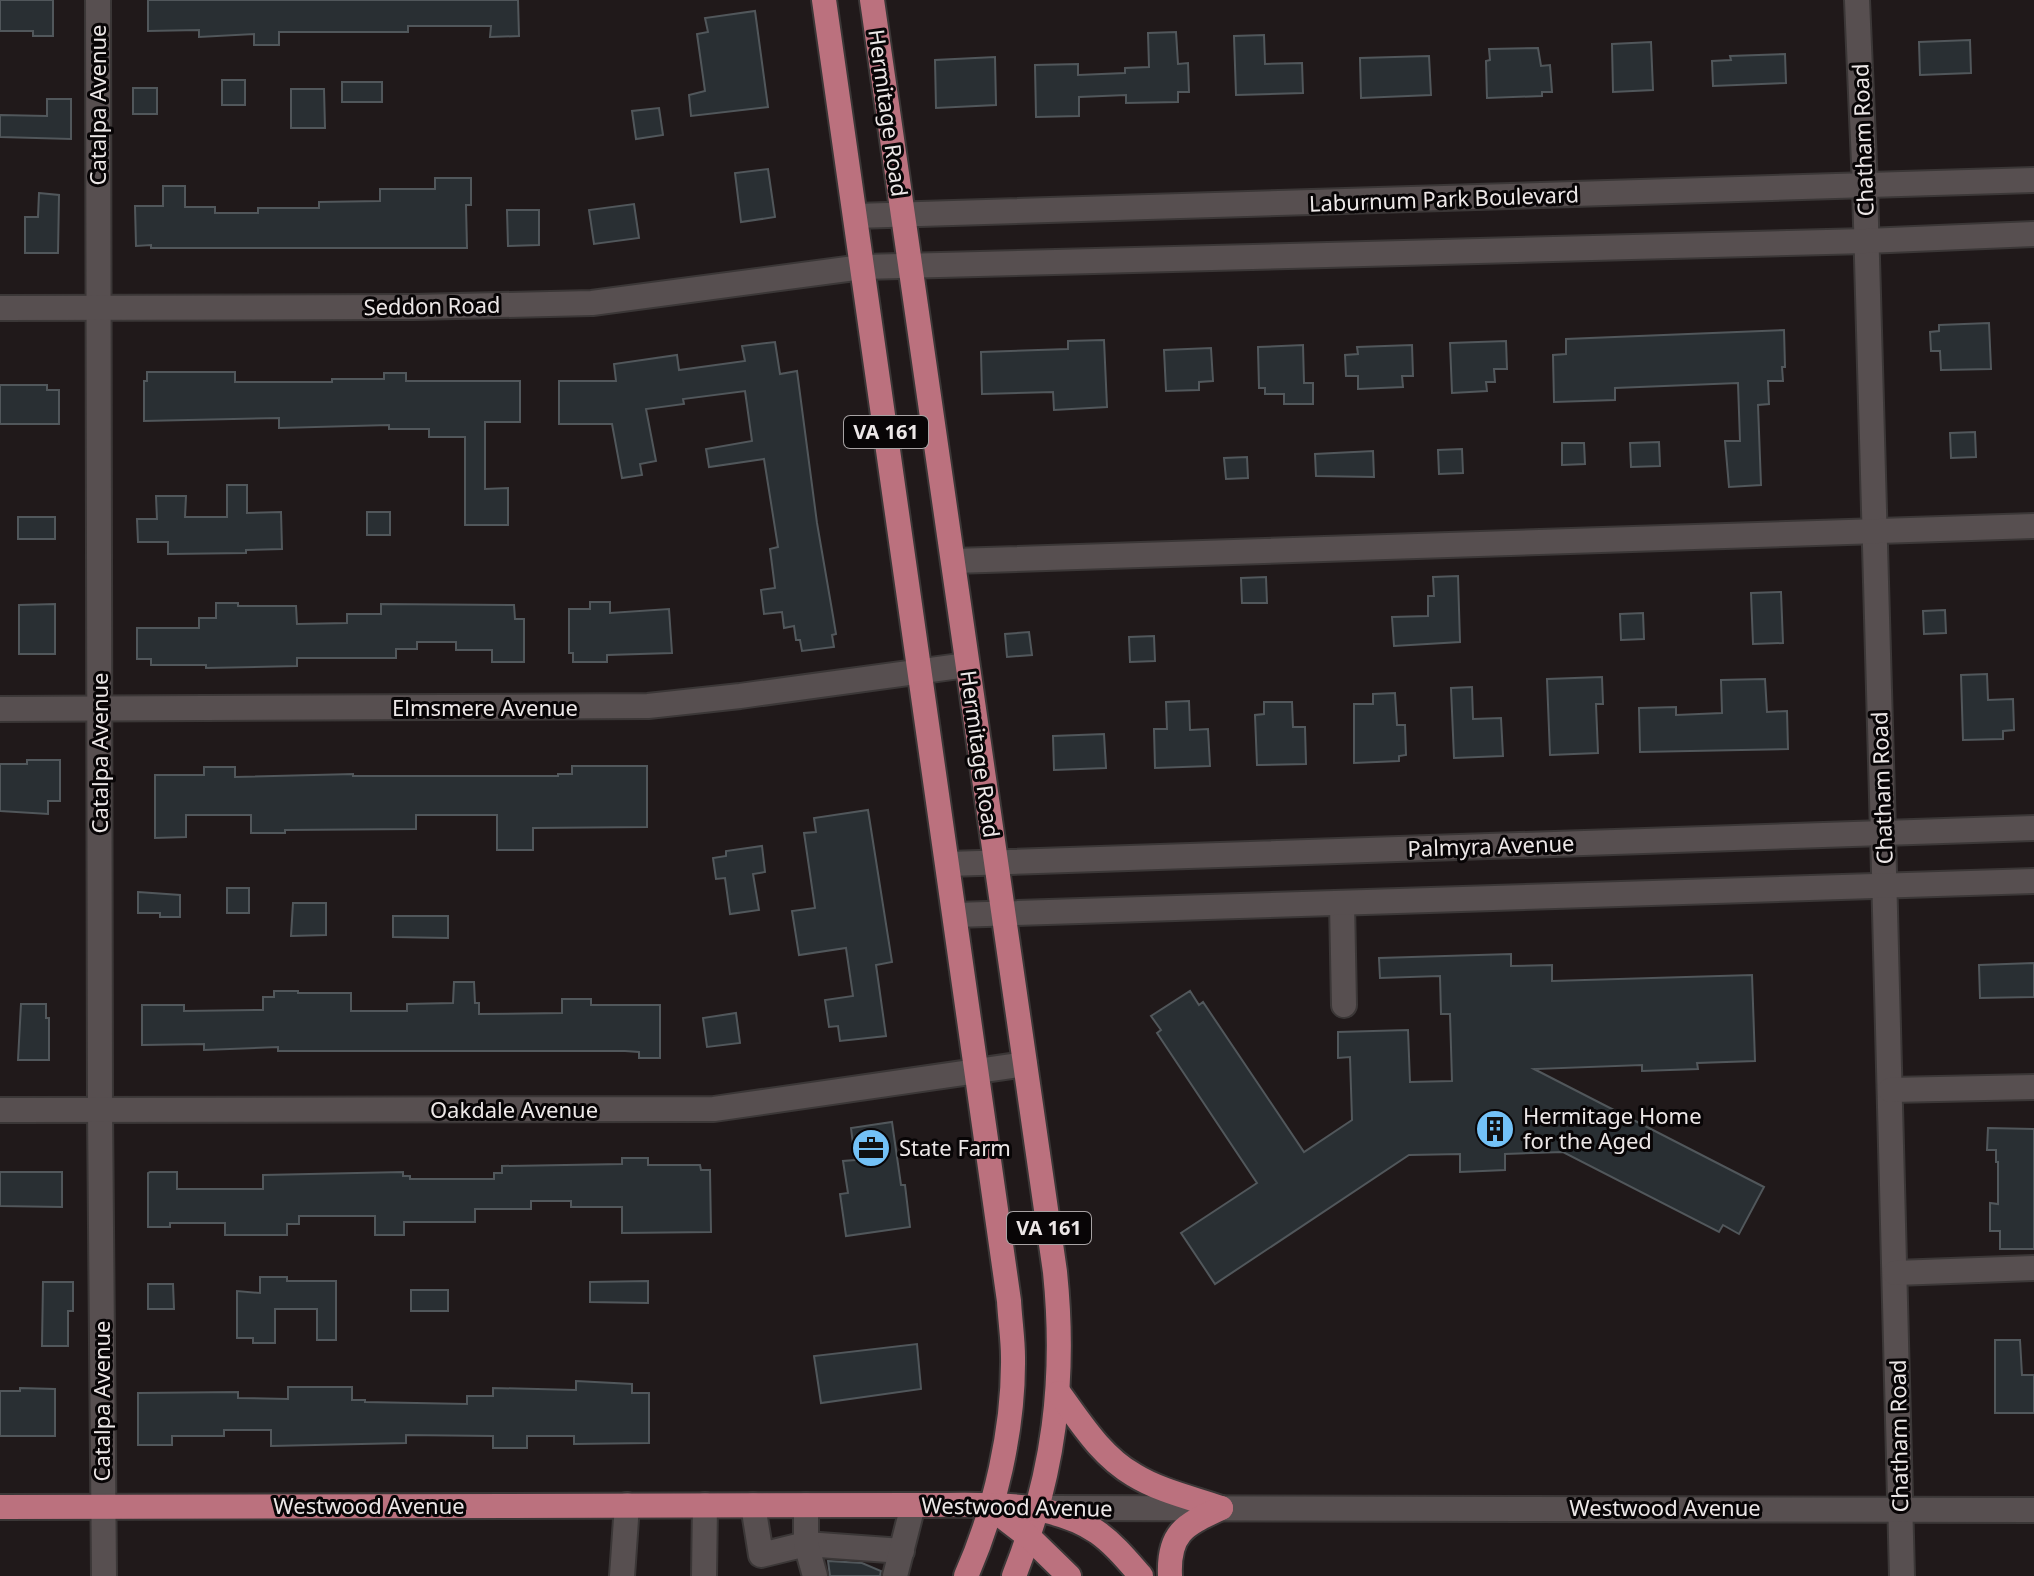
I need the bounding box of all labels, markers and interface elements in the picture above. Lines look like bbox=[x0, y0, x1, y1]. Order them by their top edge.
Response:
street label: Catalpa Avenue bbox=[82, 24, 112, 186]
street label: Hermitage Road bbox=[862, 27, 916, 199]
street label: Chatham Road bbox=[1844, 63, 1880, 217]
street label: Laburnum Park Boulevard bbox=[1308, 178, 1580, 218]
street label: Seddon Road bbox=[363, 289, 501, 321]
road number: VA 161 bbox=[844, 416, 928, 448]
street label: Hermitage Road bbox=[954, 668, 1008, 840]
street label: Catalpa Avenue bbox=[84, 672, 114, 834]
street label: Elmsmere Avenue bbox=[392, 692, 578, 722]
street label: Chatham Road bbox=[1863, 711, 1899, 865]
street label: Palmyra Avenue bbox=[1407, 827, 1575, 863]
street label: Oakdale Avenue bbox=[430, 1094, 598, 1124]
place label: Hermitage Home for the Aged bbox=[1523, 1100, 1702, 1155]
building icon: Hermitage Home for the Aged bbox=[1474, 1108, 1516, 1150]
office icon: State Farm bbox=[850, 1127, 892, 1169]
place label: State Farm bbox=[899, 1132, 1011, 1162]
road number: VA 161 bbox=[1007, 1212, 1091, 1244]
street label: Catalpa Avenue bbox=[86, 1320, 116, 1482]
street label: Chatham Road bbox=[1882, 1359, 1914, 1513]
street label: Westwood Avenue bbox=[921, 1489, 1113, 1523]
street label: Westwood Avenue bbox=[273, 1490, 465, 1520]
street label: Westwood Avenue bbox=[1569, 1492, 1761, 1522]

